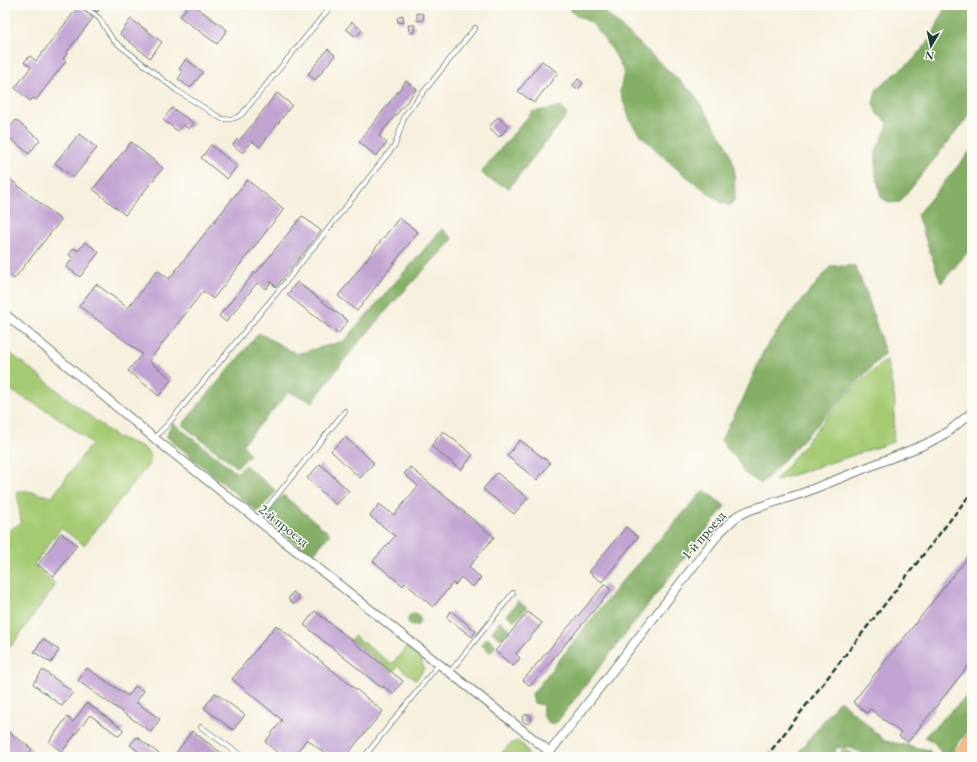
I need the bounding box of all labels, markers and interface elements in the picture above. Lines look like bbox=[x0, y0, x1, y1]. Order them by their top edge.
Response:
north arrow bbox=[911, 26, 951, 66]
text: N bbox=[924, 48, 935, 63]
street label: 2-й проезд bbox=[255, 500, 313, 551]
street label: 1-й проезд bbox=[677, 506, 730, 563]

